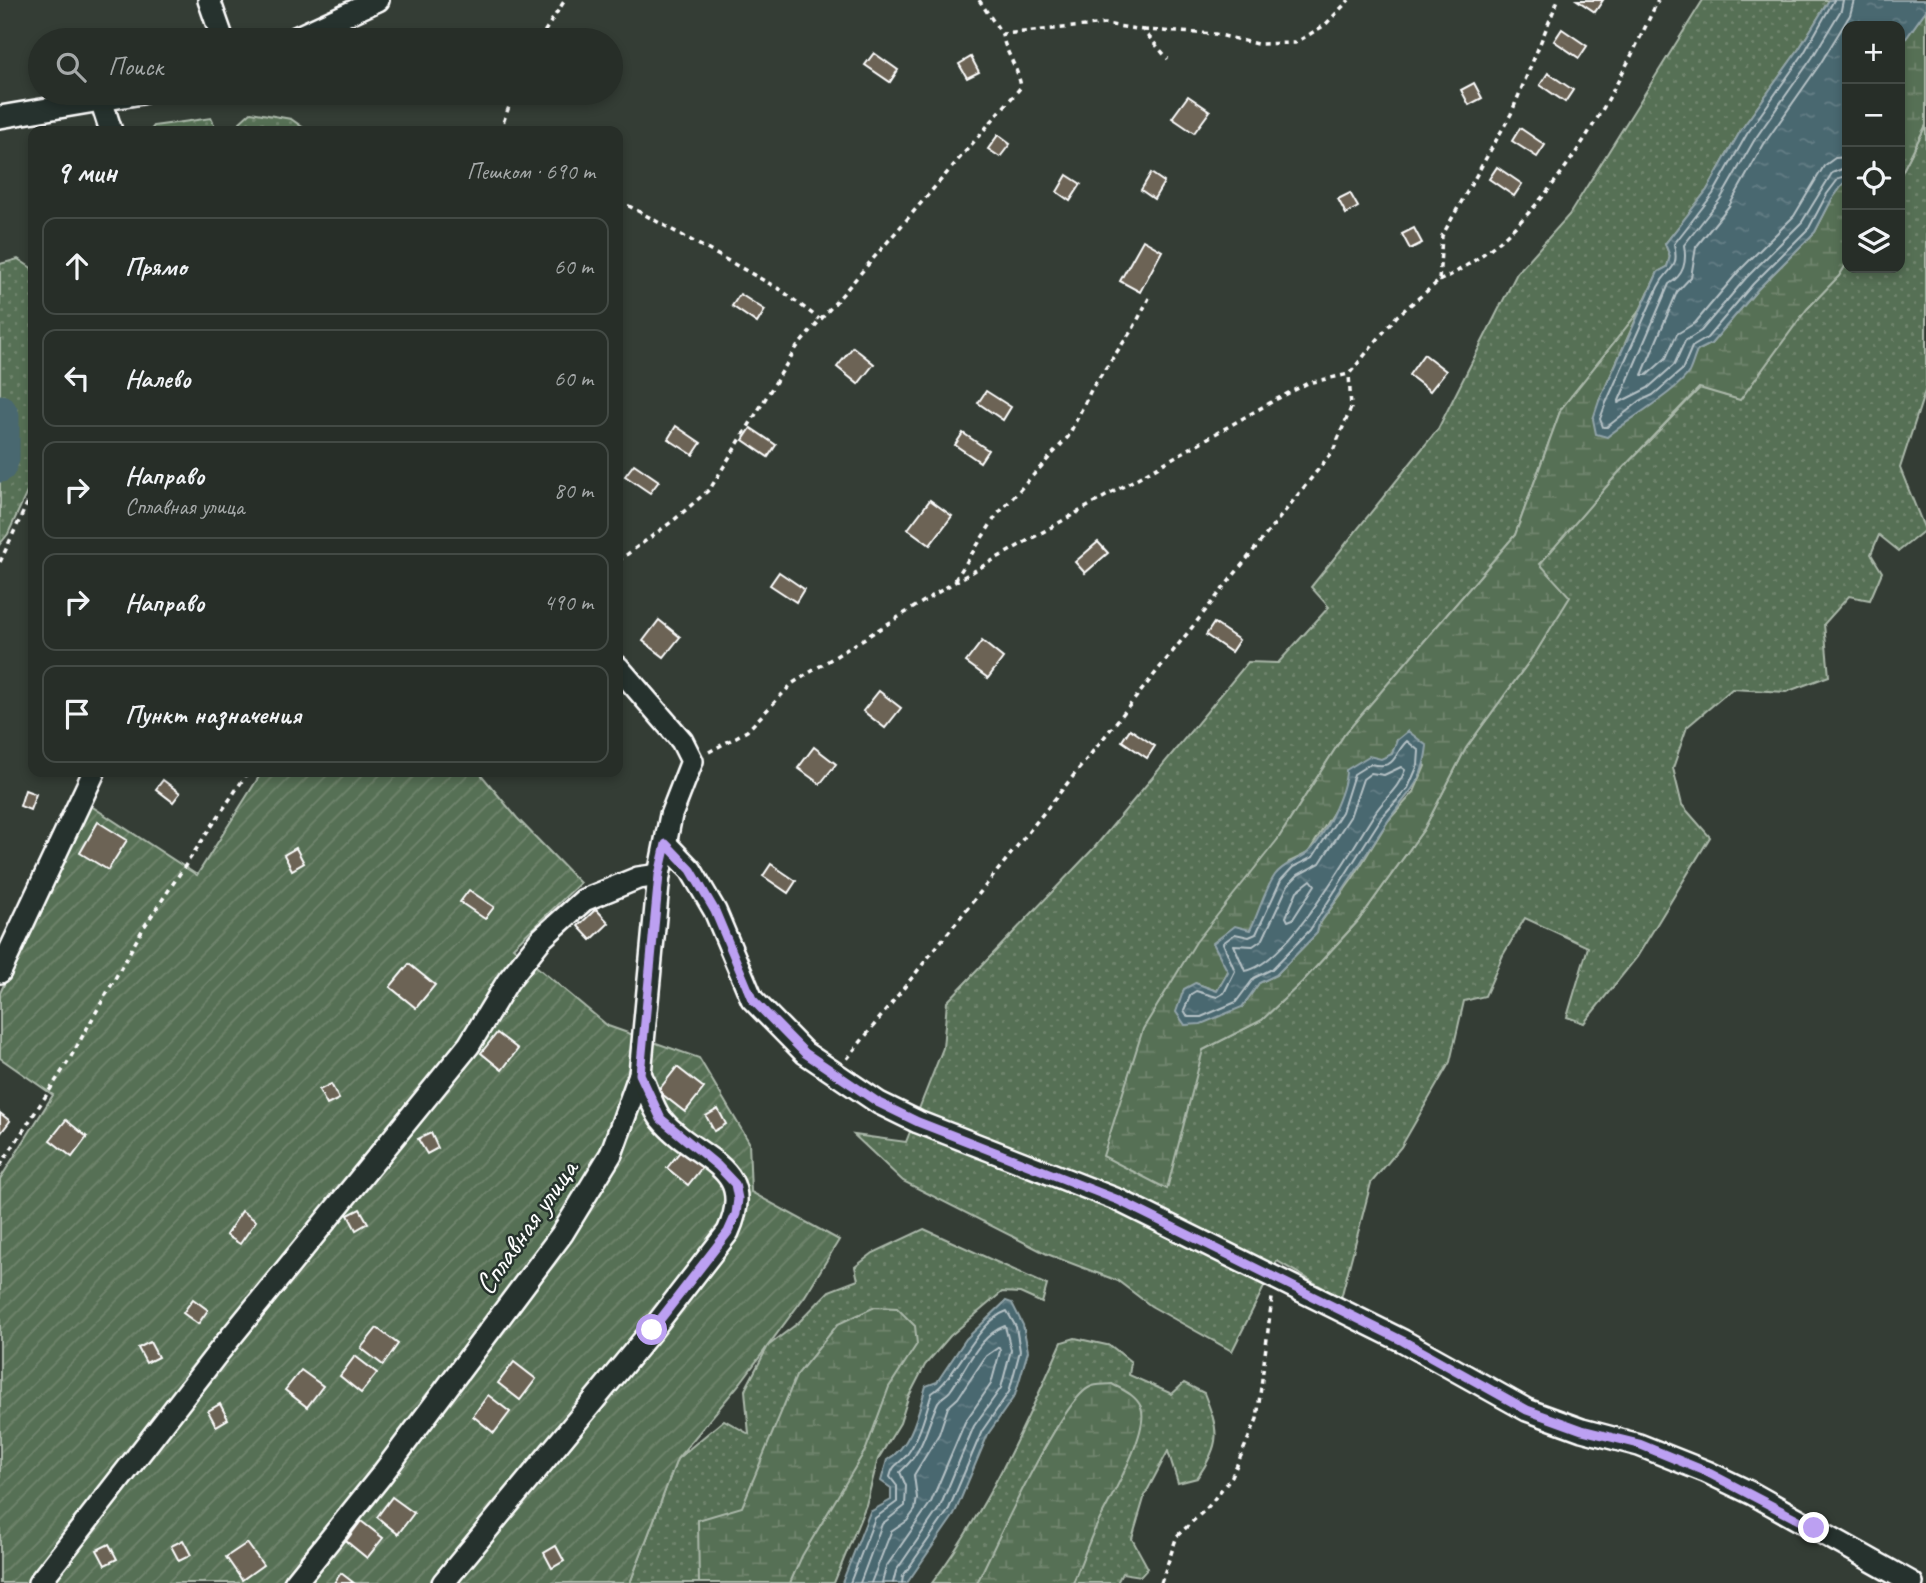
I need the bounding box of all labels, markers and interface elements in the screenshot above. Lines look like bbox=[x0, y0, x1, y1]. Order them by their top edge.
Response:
map controls bbox=[1842, 21, 1905, 273]
button: + bbox=[1842, 21, 1905, 84]
search box bbox=[28, 28, 623, 105]
icon: search bbox=[52, 48, 90, 86]
text: Поиск bbox=[108, 50, 163, 83]
button: − bbox=[1842, 84, 1905, 147]
button: locate bbox=[1842, 147, 1905, 210]
text: 9 мин bbox=[56, 153, 117, 191]
text: Пешком · 690 m bbox=[467, 157, 595, 186]
button: layers bbox=[1842, 210, 1905, 273]
icon: ahead bbox=[58, 247, 96, 285]
text: Прямо bbox=[125, 250, 187, 283]
text: 60 m bbox=[554, 252, 593, 281]
icon: left bbox=[58, 359, 96, 397]
text: Налево bbox=[125, 362, 191, 395]
text: 60 m bbox=[554, 364, 593, 393]
text: Направо bbox=[125, 459, 204, 492]
icon: right bbox=[58, 471, 96, 509]
text: 80 m bbox=[554, 476, 593, 505]
text: Сплавная улица bbox=[125, 492, 244, 521]
icon: right bbox=[58, 583, 96, 621]
text: Направо bbox=[125, 586, 204, 619]
text: 490 m bbox=[544, 588, 593, 617]
icon: arrive bbox=[58, 695, 96, 733]
text: Пункт назначения bbox=[125, 698, 301, 731]
street label: Сплавная улица bbox=[466, 1150, 588, 1302]
route start bbox=[636, 1314, 667, 1345]
route end bbox=[1798, 1512, 1829, 1543]

